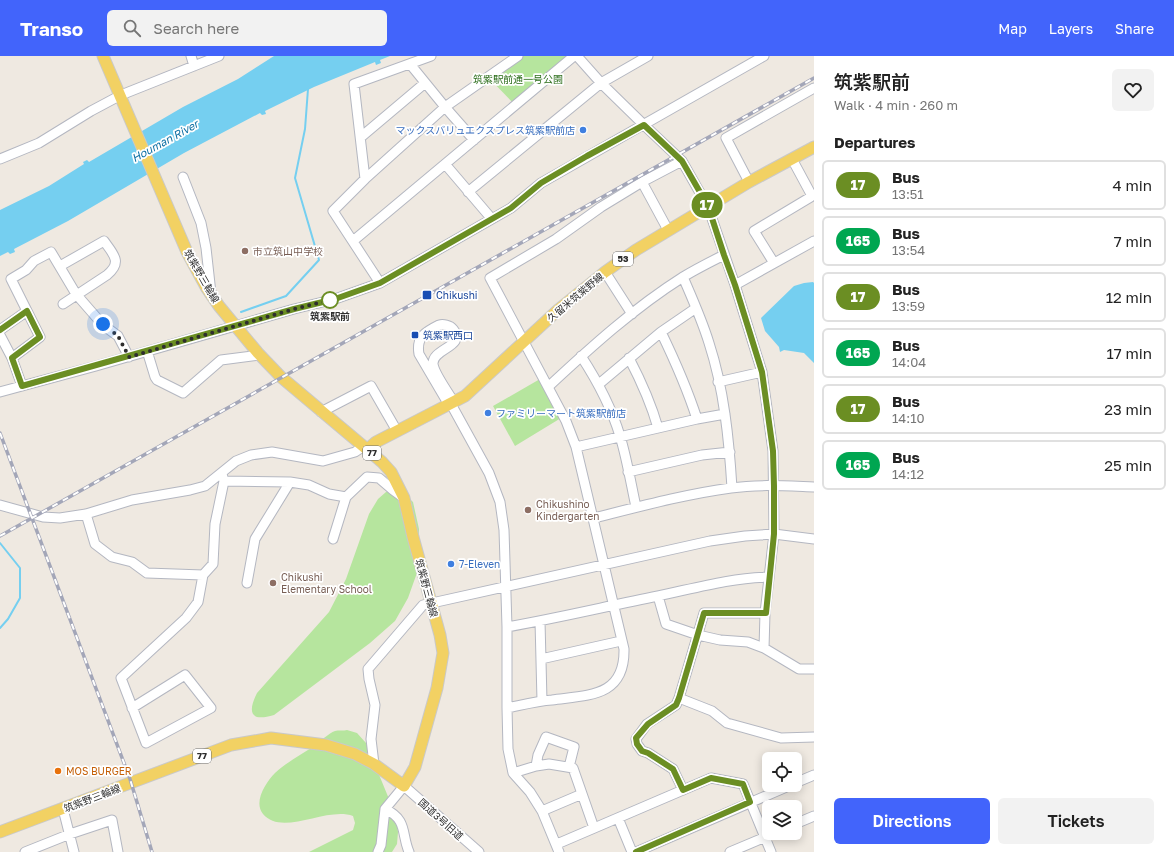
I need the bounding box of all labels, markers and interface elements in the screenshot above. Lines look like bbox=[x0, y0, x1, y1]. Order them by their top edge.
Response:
search box bbox=[107, 10, 387, 46]
text: Transo bbox=[20, 17, 83, 40]
icon: search bbox=[121, 17, 143, 39]
text: Search here bbox=[153, 19, 239, 37]
text: Map bbox=[998, 20, 1027, 37]
text: Layers bbox=[1049, 20, 1093, 37]
text: Share bbox=[1115, 20, 1154, 37]
button: heart bbox=[1112, 69, 1154, 111]
text: 筑紫駅前 bbox=[834, 70, 910, 93]
park label: 筑紫駅前通一号公園 bbox=[473, 73, 563, 85]
text: Walk · 4 min · 260 m bbox=[834, 97, 958, 113]
water label: Houman River bbox=[129, 116, 202, 164]
place label: マックスバリュエクスプレス筑紫駅前店 bbox=[396, 124, 575, 136]
marker: マックスバリュエクスプレス筑紫駅前店 bbox=[578, 125, 588, 135]
text: Departures bbox=[834, 133, 915, 151]
text: Bus bbox=[892, 168, 920, 186]
text: 17 bbox=[851, 176, 865, 193]
text: 4 min bbox=[1113, 176, 1152, 194]
text: 13:51 bbox=[892, 186, 924, 202]
line badge: 17 bbox=[689, 192, 725, 218]
text: 17 bbox=[700, 196, 714, 213]
text: Bus bbox=[892, 224, 920, 242]
text: 165 bbox=[846, 232, 870, 249]
text: 7 min bbox=[1114, 232, 1152, 250]
text: 13:54 bbox=[892, 242, 925, 258]
place label: 市立筑山中学校 bbox=[253, 245, 323, 257]
marker: 市立筑山中学校 bbox=[240, 246, 250, 256]
street label: 筑紫野三輪線 bbox=[182, 247, 222, 305]
road number: 53 bbox=[613, 252, 633, 266]
street label: 久留米筑紫野線 bbox=[544, 270, 606, 324]
text: Bus bbox=[892, 280, 920, 298]
text: 17 bbox=[851, 288, 865, 305]
text: 12 min bbox=[1106, 288, 1152, 306]
marker: Chikushi bbox=[421, 289, 433, 301]
place label: Chikushi bbox=[436, 289, 477, 301]
marker: 筑紫駅前 bbox=[321, 291, 339, 309]
text: 13:59 bbox=[892, 298, 925, 314]
place label: 筑紫駅前 bbox=[310, 310, 350, 322]
your location bbox=[93, 314, 113, 334]
place label: 筑紫駅西口 bbox=[423, 329, 473, 341]
marker: 筑紫駅西口 bbox=[410, 330, 420, 340]
text: Bus bbox=[892, 336, 920, 354]
text: 165 bbox=[846, 344, 870, 361]
text: 17 min bbox=[1107, 344, 1152, 362]
text: 14:04 bbox=[892, 354, 926, 370]
text: Bus bbox=[892, 392, 920, 410]
text: 17 bbox=[851, 400, 865, 417]
text: 23 min bbox=[1104, 400, 1152, 418]
place label: ファミリーマート筑紫駅前店 bbox=[496, 407, 626, 419]
marker: ファミリーマート筑紫駅前店 bbox=[483, 408, 493, 418]
text: 14:10 bbox=[892, 410, 925, 426]
road number: 77 bbox=[363, 446, 381, 460]
text: Bus bbox=[892, 448, 920, 466]
text: 165 bbox=[846, 456, 870, 473]
text: 25 min bbox=[1104, 456, 1152, 474]
text: 14:12 bbox=[892, 466, 924, 482]
place label: Chikushino Kindergarten bbox=[536, 498, 599, 522]
marker: Chikushino Kindergarten bbox=[523, 505, 533, 515]
street label: 筑紫野三輪線 bbox=[413, 557, 441, 619]
place label: 7-Eleven bbox=[459, 558, 500, 570]
marker: 7-Eleven bbox=[446, 559, 456, 569]
place label: Chikushi Elementary School bbox=[281, 571, 372, 595]
marker: Chikushi Elementary School bbox=[268, 578, 278, 588]
road number: 77 bbox=[193, 749, 211, 763]
map controls bbox=[762, 752, 802, 840]
button: locate bbox=[762, 752, 802, 792]
place label: MOS BURGER bbox=[66, 765, 132, 777]
marker: MOS BURGER bbox=[53, 766, 63, 776]
street label: 筑紫野三輪線 bbox=[62, 782, 122, 814]
street label: 国道3号旧道 bbox=[416, 796, 466, 842]
button: Directions bbox=[834, 798, 990, 844]
button: Tickets bbox=[998, 798, 1154, 844]
button: layers bbox=[762, 800, 802, 840]

